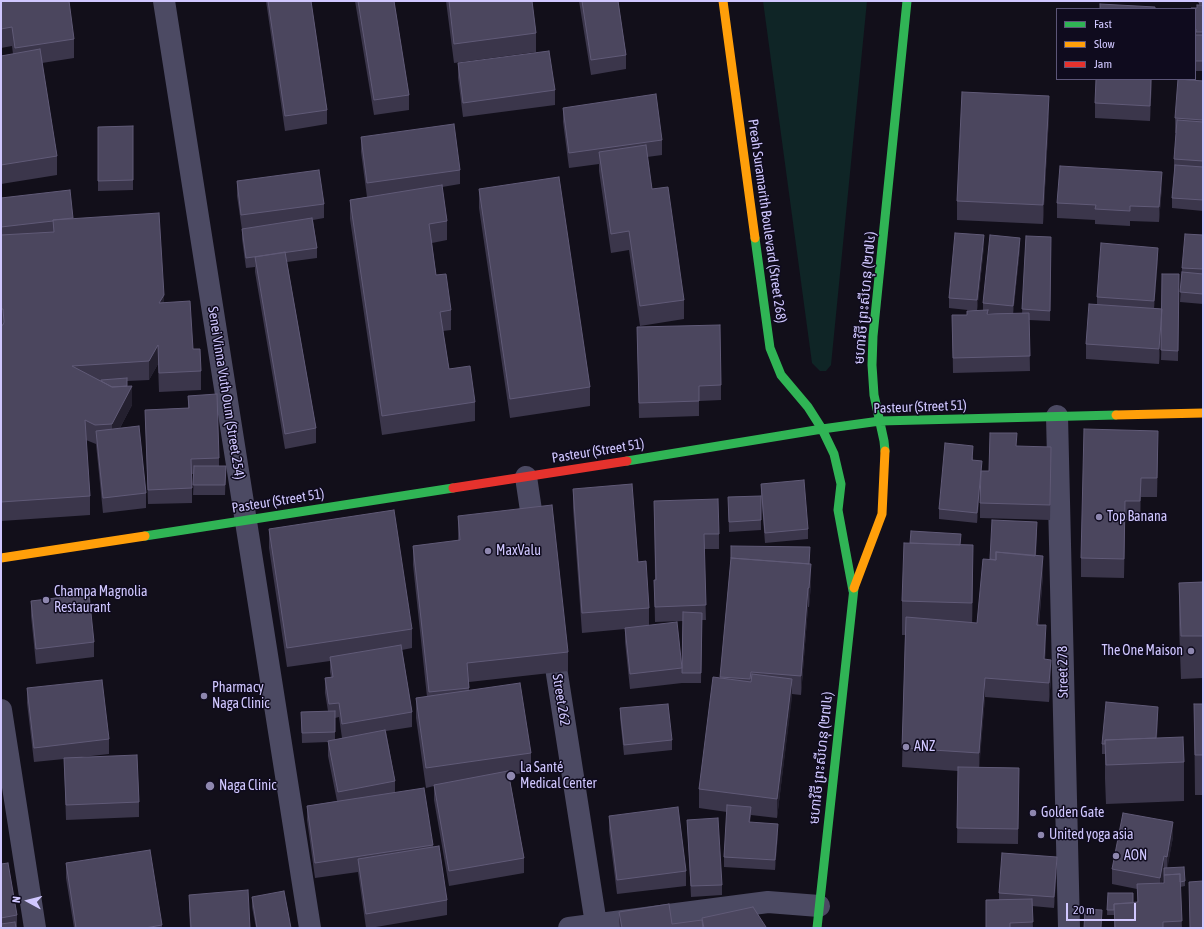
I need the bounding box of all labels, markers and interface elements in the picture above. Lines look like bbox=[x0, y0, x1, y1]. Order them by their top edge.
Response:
legend bbox=[1056, 8, 1196, 80]
text: Fast bbox=[1094, 17, 1112, 31]
text: Slow bbox=[1094, 37, 1115, 51]
text: Jam bbox=[1094, 57, 1112, 71]
street label: Preah Suramarith Boulevard (Street 268) bbox=[744, 118, 790, 324]
street label: មហាវិថី ព្រះសីហនុ (២៧៤) bbox=[851, 231, 879, 365]
street label: Senei Vinna Vuth Oum (Street 254) bbox=[204, 305, 248, 481]
street label: Pasteur (Street 51) bbox=[873, 397, 967, 417]
street label: Pasteur (Street 51) bbox=[550, 435, 646, 467]
street label: Pasteur (Street 51) bbox=[230, 485, 326, 517]
place label: Top Banana bbox=[1107, 509, 1167, 525]
marker: Top Banana bbox=[1094, 512, 1104, 522]
place label: MaxValu bbox=[496, 543, 541, 559]
marker: MaxValu bbox=[483, 546, 493, 556]
place label: Champa Magnolia Restaurant bbox=[54, 584, 147, 616]
marker: Champa Magnolia Restaurant bbox=[41, 595, 51, 605]
place label: The One Maison bbox=[1101, 643, 1183, 659]
street label: Street 278 bbox=[1054, 646, 1072, 698]
marker: The One Maison bbox=[1186, 646, 1196, 656]
street label: Street 262 bbox=[549, 673, 573, 727]
place label: Pharmacy Naga Clinic bbox=[212, 680, 269, 712]
marker: Pharmacy Naga Clinic bbox=[199, 691, 209, 701]
street label: មហាវិថី ព្រះសីហនុ (២៧៤) bbox=[806, 691, 836, 825]
place label: ANZ bbox=[914, 739, 935, 755]
marker: ANZ bbox=[901, 742, 911, 752]
place label: La Santé Medical Center bbox=[520, 760, 597, 792]
marker: La Santé Medical Center bbox=[505, 770, 517, 782]
place label: Naga Clinic bbox=[219, 778, 276, 794]
marker: Naga Clinic bbox=[204, 780, 216, 792]
place label: Golden Gate bbox=[1041, 805, 1104, 821]
marker: Golden Gate bbox=[1028, 808, 1038, 818]
place label: United yoga asia bbox=[1049, 827, 1134, 843]
marker: United yoga asia bbox=[1036, 830, 1046, 840]
place label: AON bbox=[1124, 848, 1147, 864]
marker: AON bbox=[1111, 851, 1121, 861]
north arrow bbox=[8, 881, 48, 921]
scale bar bbox=[1068, 895, 1138, 921]
text: N bbox=[10, 896, 22, 903]
text: 20 m bbox=[1073, 903, 1095, 917]

